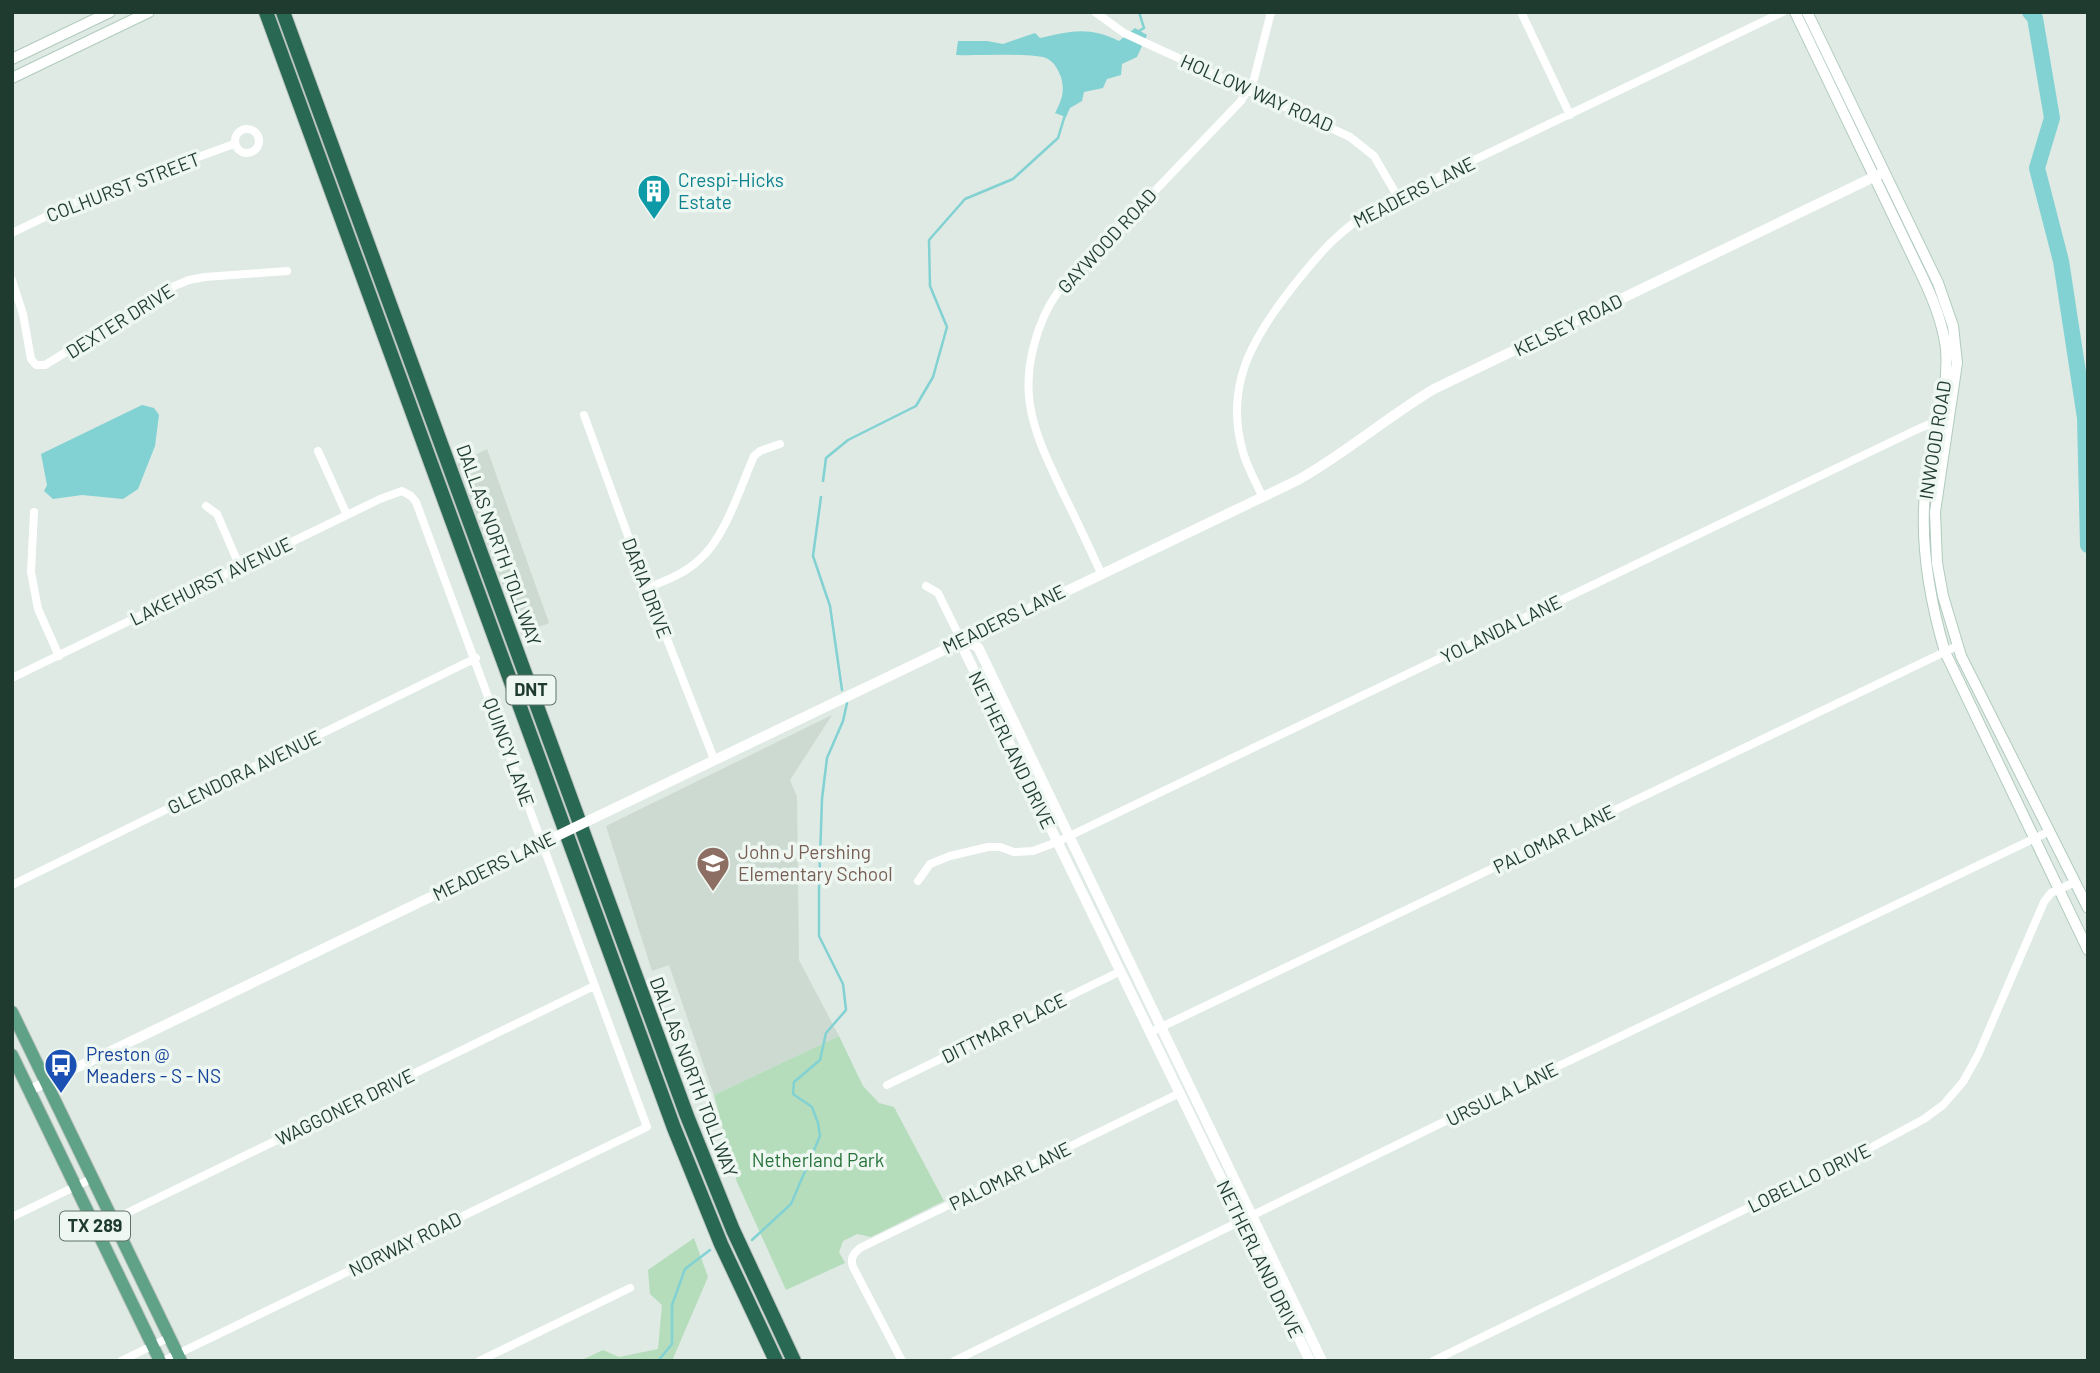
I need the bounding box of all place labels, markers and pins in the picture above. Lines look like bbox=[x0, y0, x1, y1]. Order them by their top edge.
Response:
place label: Crespi-Hicks Estate bbox=[678, 168, 784, 213]
building icon: Crespi-Hicks Estate bbox=[635, 172, 673, 221]
place label: John J Pershing Elementary School bbox=[738, 840, 893, 885]
school or university icon: John J Pershing Elementary School bbox=[694, 844, 732, 893]
place label: Preston @ Meaders - S - NS bbox=[86, 1042, 221, 1087]
bus stop icon: Preston @ Meaders - S - NS bbox=[42, 1046, 80, 1095]

